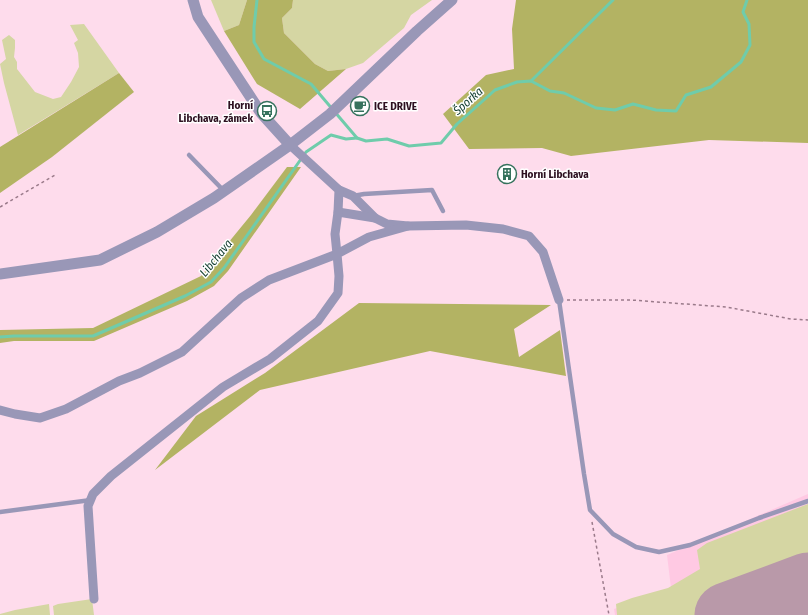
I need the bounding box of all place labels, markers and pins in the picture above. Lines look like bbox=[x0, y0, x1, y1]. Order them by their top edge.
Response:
cafe icon: ICE DRIVE bbox=[349, 95, 371, 117]
place label: Horní Libchava, zámek bbox=[178, 99, 253, 125]
bus stop icon: Horní Libchava, zámek bbox=[256, 100, 278, 122]
place label: ICE DRIVE bbox=[374, 100, 417, 113]
building icon: Horní Libchava bbox=[496, 163, 518, 185]
place label: Horní Libchava bbox=[521, 168, 589, 181]

